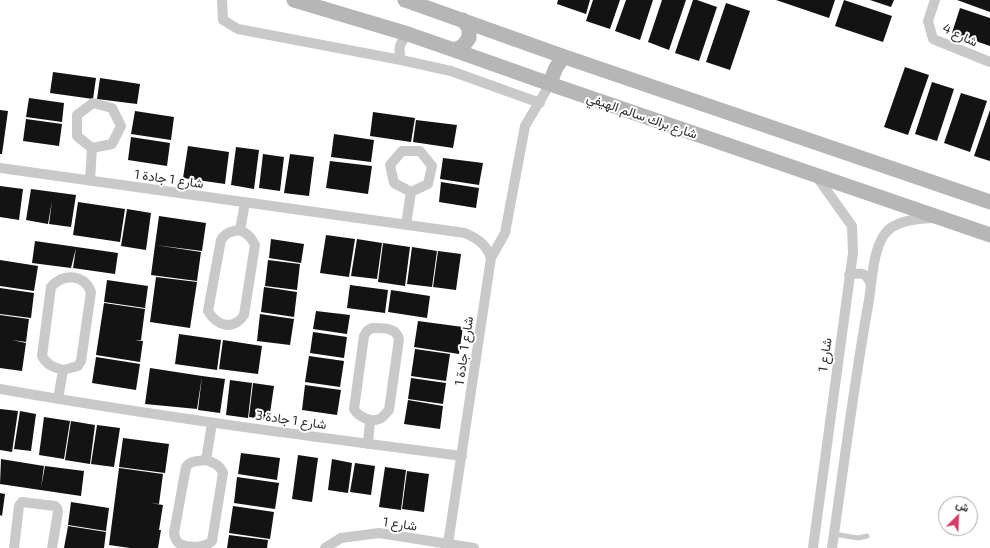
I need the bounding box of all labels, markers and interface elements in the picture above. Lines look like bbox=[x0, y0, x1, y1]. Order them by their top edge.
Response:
street label: شارع 4 bbox=[940, 20, 980, 50]
street label: شارع براك سالم الهيفي bbox=[585, 90, 699, 142]
street label: شارع 1 جادة 1 bbox=[133, 166, 205, 192]
street label: شارع 1 جادة 1 bbox=[451, 315, 477, 387]
street label: شارع 1 bbox=[815, 337, 835, 373]
street label: شارع 1 جادة 3 bbox=[254, 407, 328, 433]
north arrow bbox=[938, 496, 978, 536]
text: ش bbox=[954, 497, 971, 514]
street label: شارع 1 bbox=[382, 514, 418, 534]

